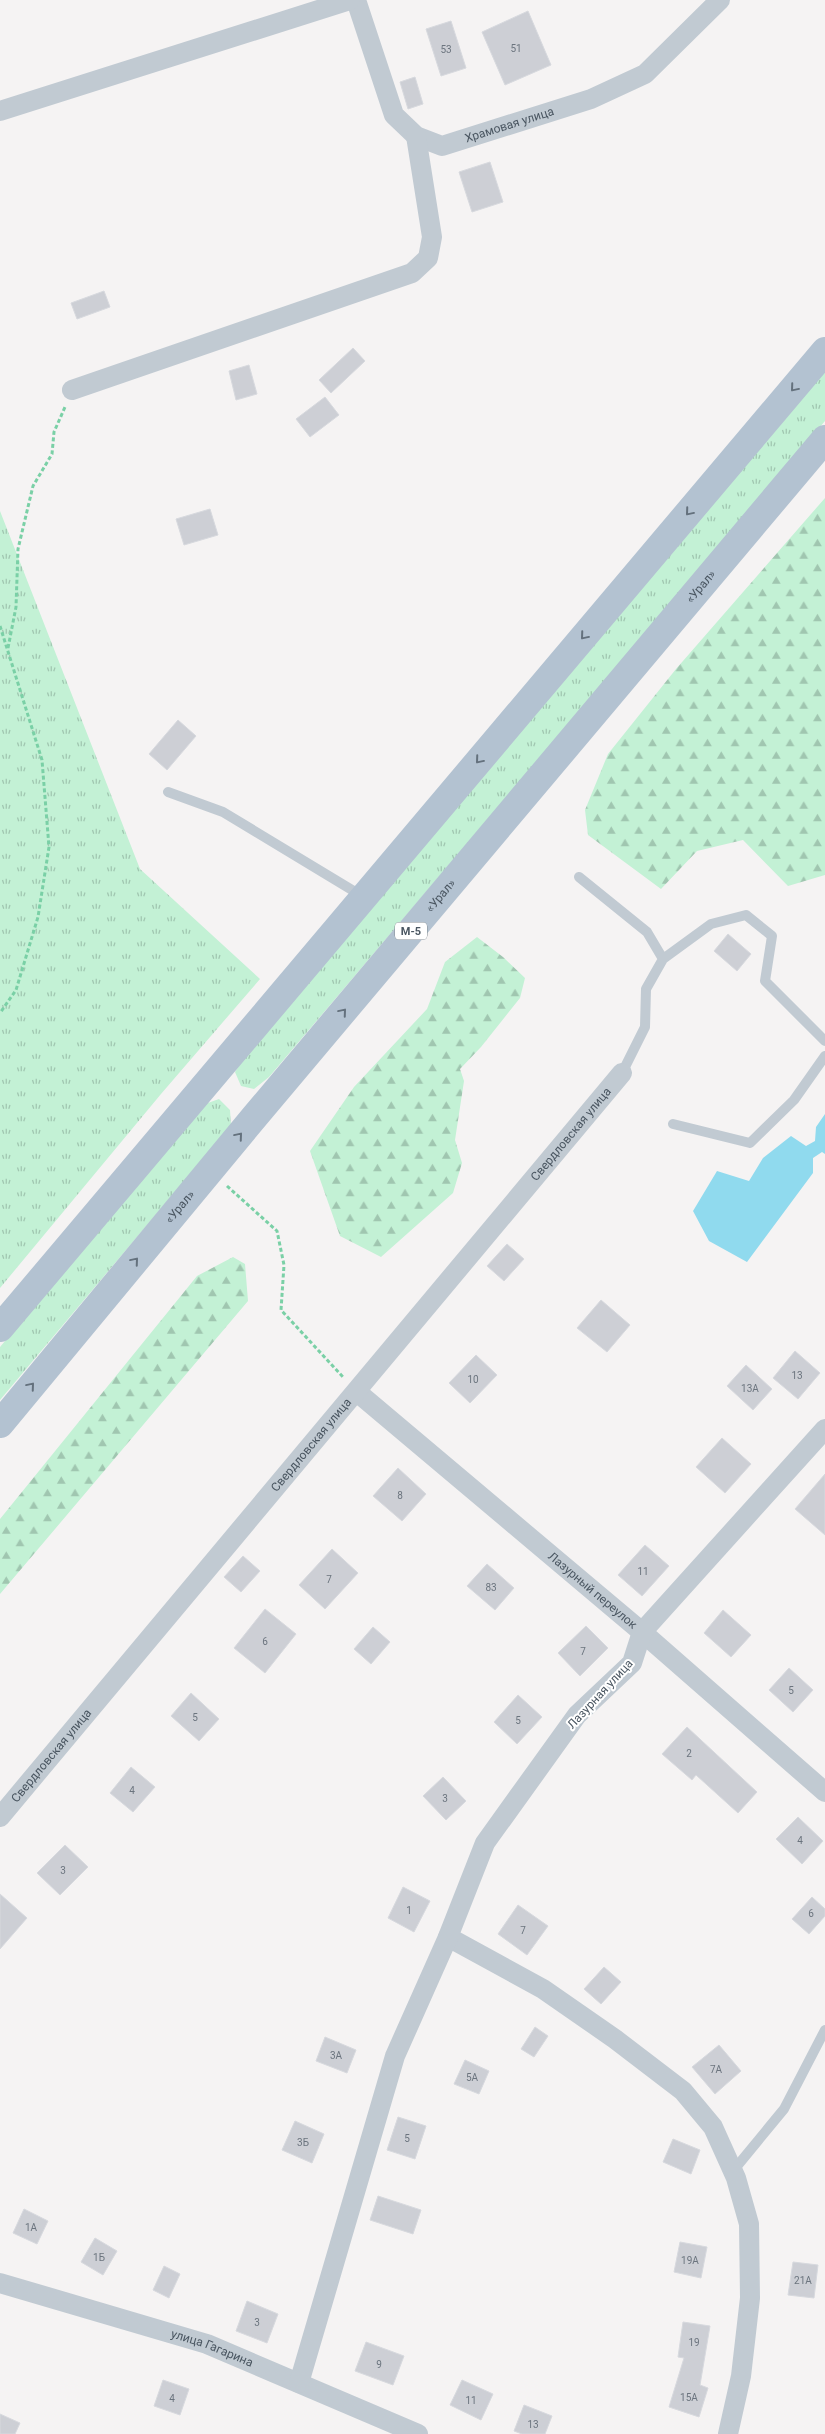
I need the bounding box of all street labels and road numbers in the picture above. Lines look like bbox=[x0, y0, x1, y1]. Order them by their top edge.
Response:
street label: Храмовая улица bbox=[463, 104, 556, 145]
street label: «Урал» bbox=[683, 567, 719, 606]
street label: «Урал» bbox=[423, 876, 459, 915]
road number: М-5 bbox=[395, 922, 427, 939]
street label: Свердловская улица bbox=[528, 1085, 614, 1184]
street label: «Урал» bbox=[162, 1187, 198, 1226]
street label: Свердловская улица bbox=[268, 1395, 354, 1494]
street label: Лазурный переулок bbox=[545, 1549, 640, 1632]
street label: Лазурная улица bbox=[564, 1657, 636, 1731]
street label: Свердловская улица bbox=[8, 1706, 94, 1805]
street label: улица Гагарина bbox=[169, 2327, 255, 2370]

